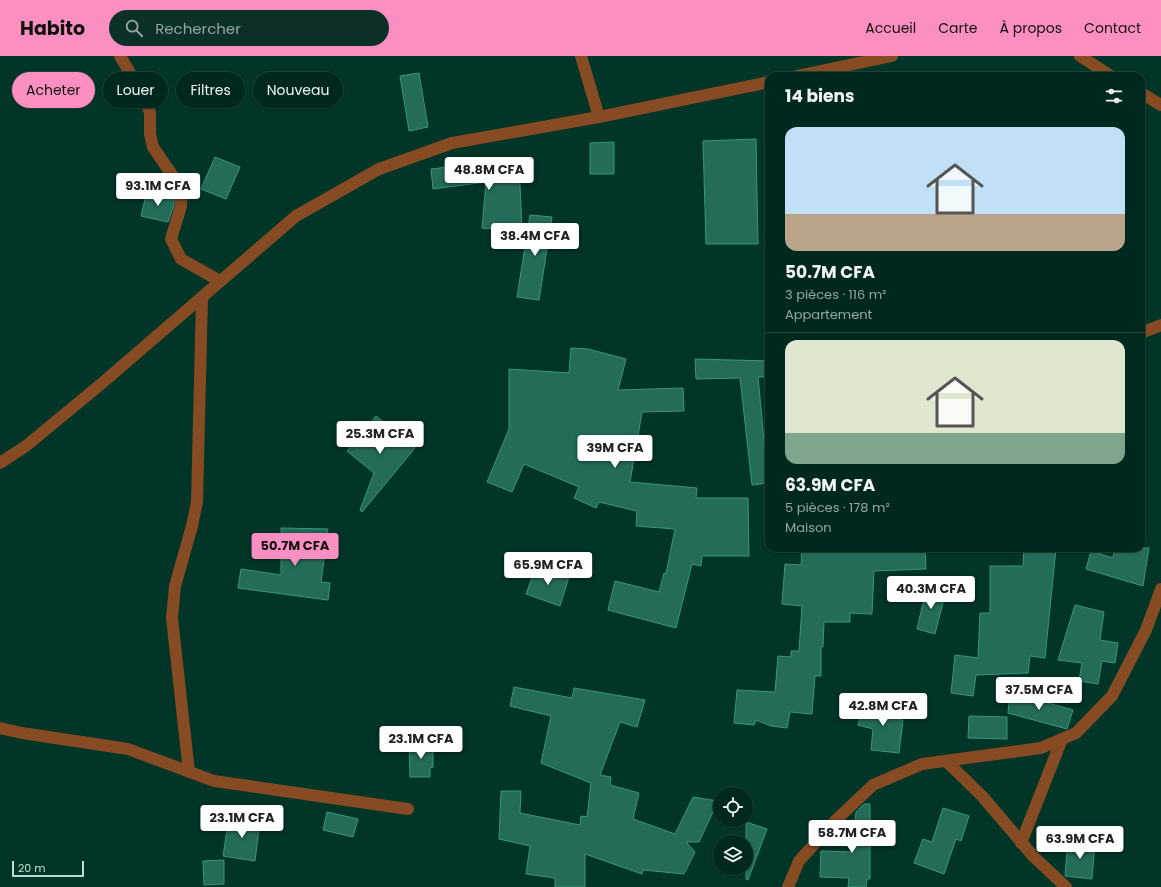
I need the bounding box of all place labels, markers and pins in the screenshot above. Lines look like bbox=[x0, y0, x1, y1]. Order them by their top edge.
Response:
pin: 48.8M CFA bbox=[443, 157, 535, 191]
pin: 93.1M CFA bbox=[112, 173, 204, 207]
pin: 38.4M CFA bbox=[489, 223, 581, 257]
pin: 25.3M CFA bbox=[334, 421, 426, 455]
pin: 39M CFA bbox=[578, 435, 652, 469]
pin: 50.7M CFA bbox=[249, 533, 341, 567]
pin: 65.9M CFA bbox=[502, 552, 594, 586]
pin: 40.3M CFA bbox=[885, 576, 977, 610]
pin: 37.5M CFA bbox=[993, 677, 1085, 711]
pin: 42.8M CFA bbox=[837, 693, 929, 727]
pin: 23.1M CFA bbox=[375, 726, 467, 760]
pin: 23.1M CFA bbox=[196, 805, 288, 839]
pin: 58.7M CFA bbox=[806, 820, 898, 854]
pin: 63.9M CFA bbox=[1034, 826, 1126, 860]

